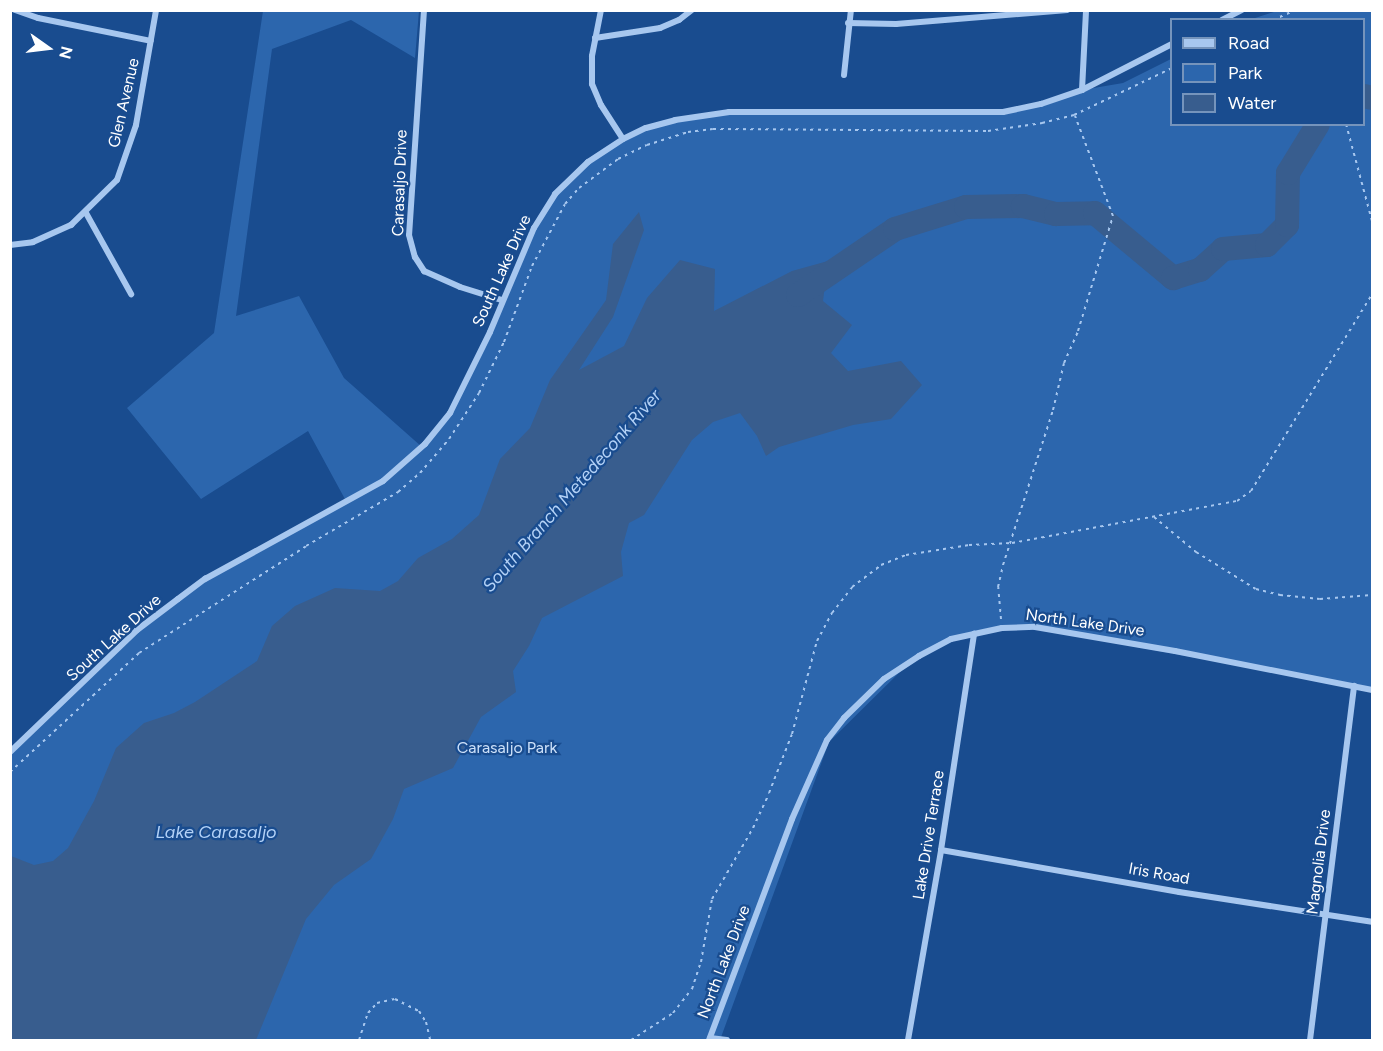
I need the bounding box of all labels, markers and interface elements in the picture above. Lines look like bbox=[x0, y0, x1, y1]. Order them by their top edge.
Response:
north arrow bbox=[18, 18, 78, 78]
legend bbox=[1170, 18, 1365, 126]
text: Road bbox=[1228, 32, 1269, 54]
text: N bbox=[55, 44, 77, 61]
street label: Glen Avenue bbox=[104, 56, 144, 150]
text: Park bbox=[1228, 62, 1262, 84]
text: Water bbox=[1228, 92, 1276, 114]
street label: Carasaljo Drive bbox=[389, 129, 411, 237]
street label: South Lake Drive bbox=[469, 212, 535, 330]
water label: South Branch Metedeconk River bbox=[478, 385, 666, 597]
street label: South Lake Drive bbox=[63, 590, 165, 686]
street label: North Lake Drive bbox=[1024, 605, 1146, 641]
park label: Carasaljo Park bbox=[457, 738, 557, 758]
street label: Lake Drive Terrace bbox=[909, 769, 949, 901]
street label: Magnolia Drive bbox=[1303, 808, 1335, 916]
water label: Lake Carasaljo bbox=[155, 821, 277, 843]
street label: Iris Road bbox=[1127, 859, 1191, 889]
street label: North Lake Drive bbox=[694, 903, 754, 1021]

